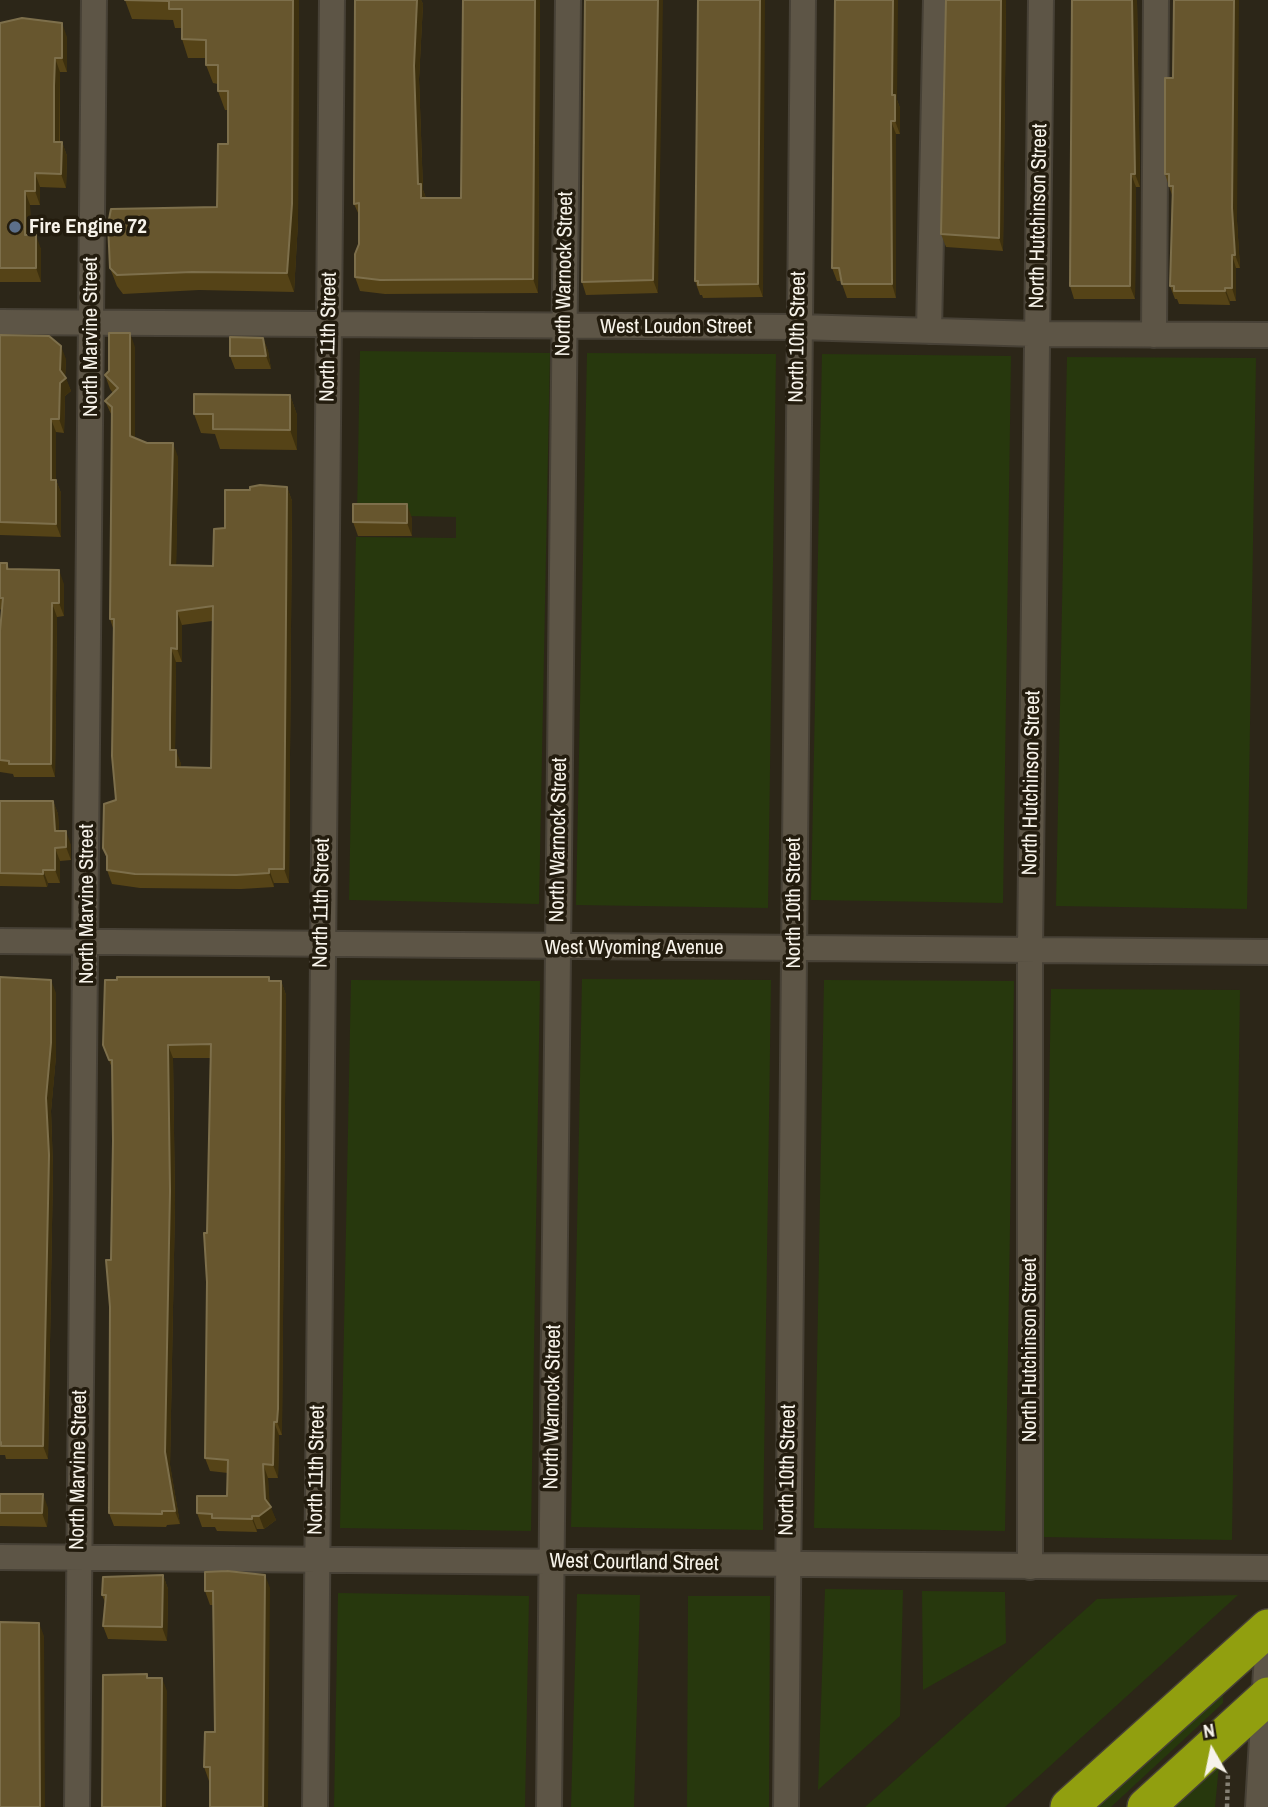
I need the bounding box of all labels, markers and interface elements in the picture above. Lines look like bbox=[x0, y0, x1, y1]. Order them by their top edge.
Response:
street label: North Hutchinson Street bbox=[1025, 123, 1053, 309]
street label: North Warnock Street bbox=[551, 191, 579, 357]
place label: Fire Engine 72 bbox=[29, 214, 147, 240]
marker: Fire Engine 72 bbox=[7, 219, 23, 235]
street label: North Marvine Street bbox=[78, 257, 104, 417]
street label: North 10th Street bbox=[784, 271, 812, 403]
street label: North 11th Street bbox=[315, 272, 343, 402]
street label: West Loudon Street bbox=[600, 314, 752, 340]
street label: North Hutchinson Street bbox=[1018, 690, 1046, 876]
street label: North Warnock Street bbox=[545, 757, 573, 923]
street label: North Marvine Street bbox=[74, 824, 100, 984]
street label: North 10th Street bbox=[781, 837, 807, 969]
street label: North 11th Street bbox=[308, 838, 336, 968]
street label: West Wyoming Avenue bbox=[544, 935, 724, 961]
street label: North Hutchinson Street bbox=[1017, 1258, 1043, 1442]
street label: North Warnock Street bbox=[539, 1324, 567, 1490]
street label: North Marvine Street bbox=[65, 1390, 93, 1550]
street label: North 10th Street bbox=[774, 1404, 802, 1536]
street label: North 11th Street bbox=[303, 1405, 331, 1535]
street label: West Courtland Street bbox=[549, 1549, 719, 1577]
north arrow bbox=[1177, 1716, 1247, 1786]
text: N bbox=[1201, 1717, 1216, 1744]

